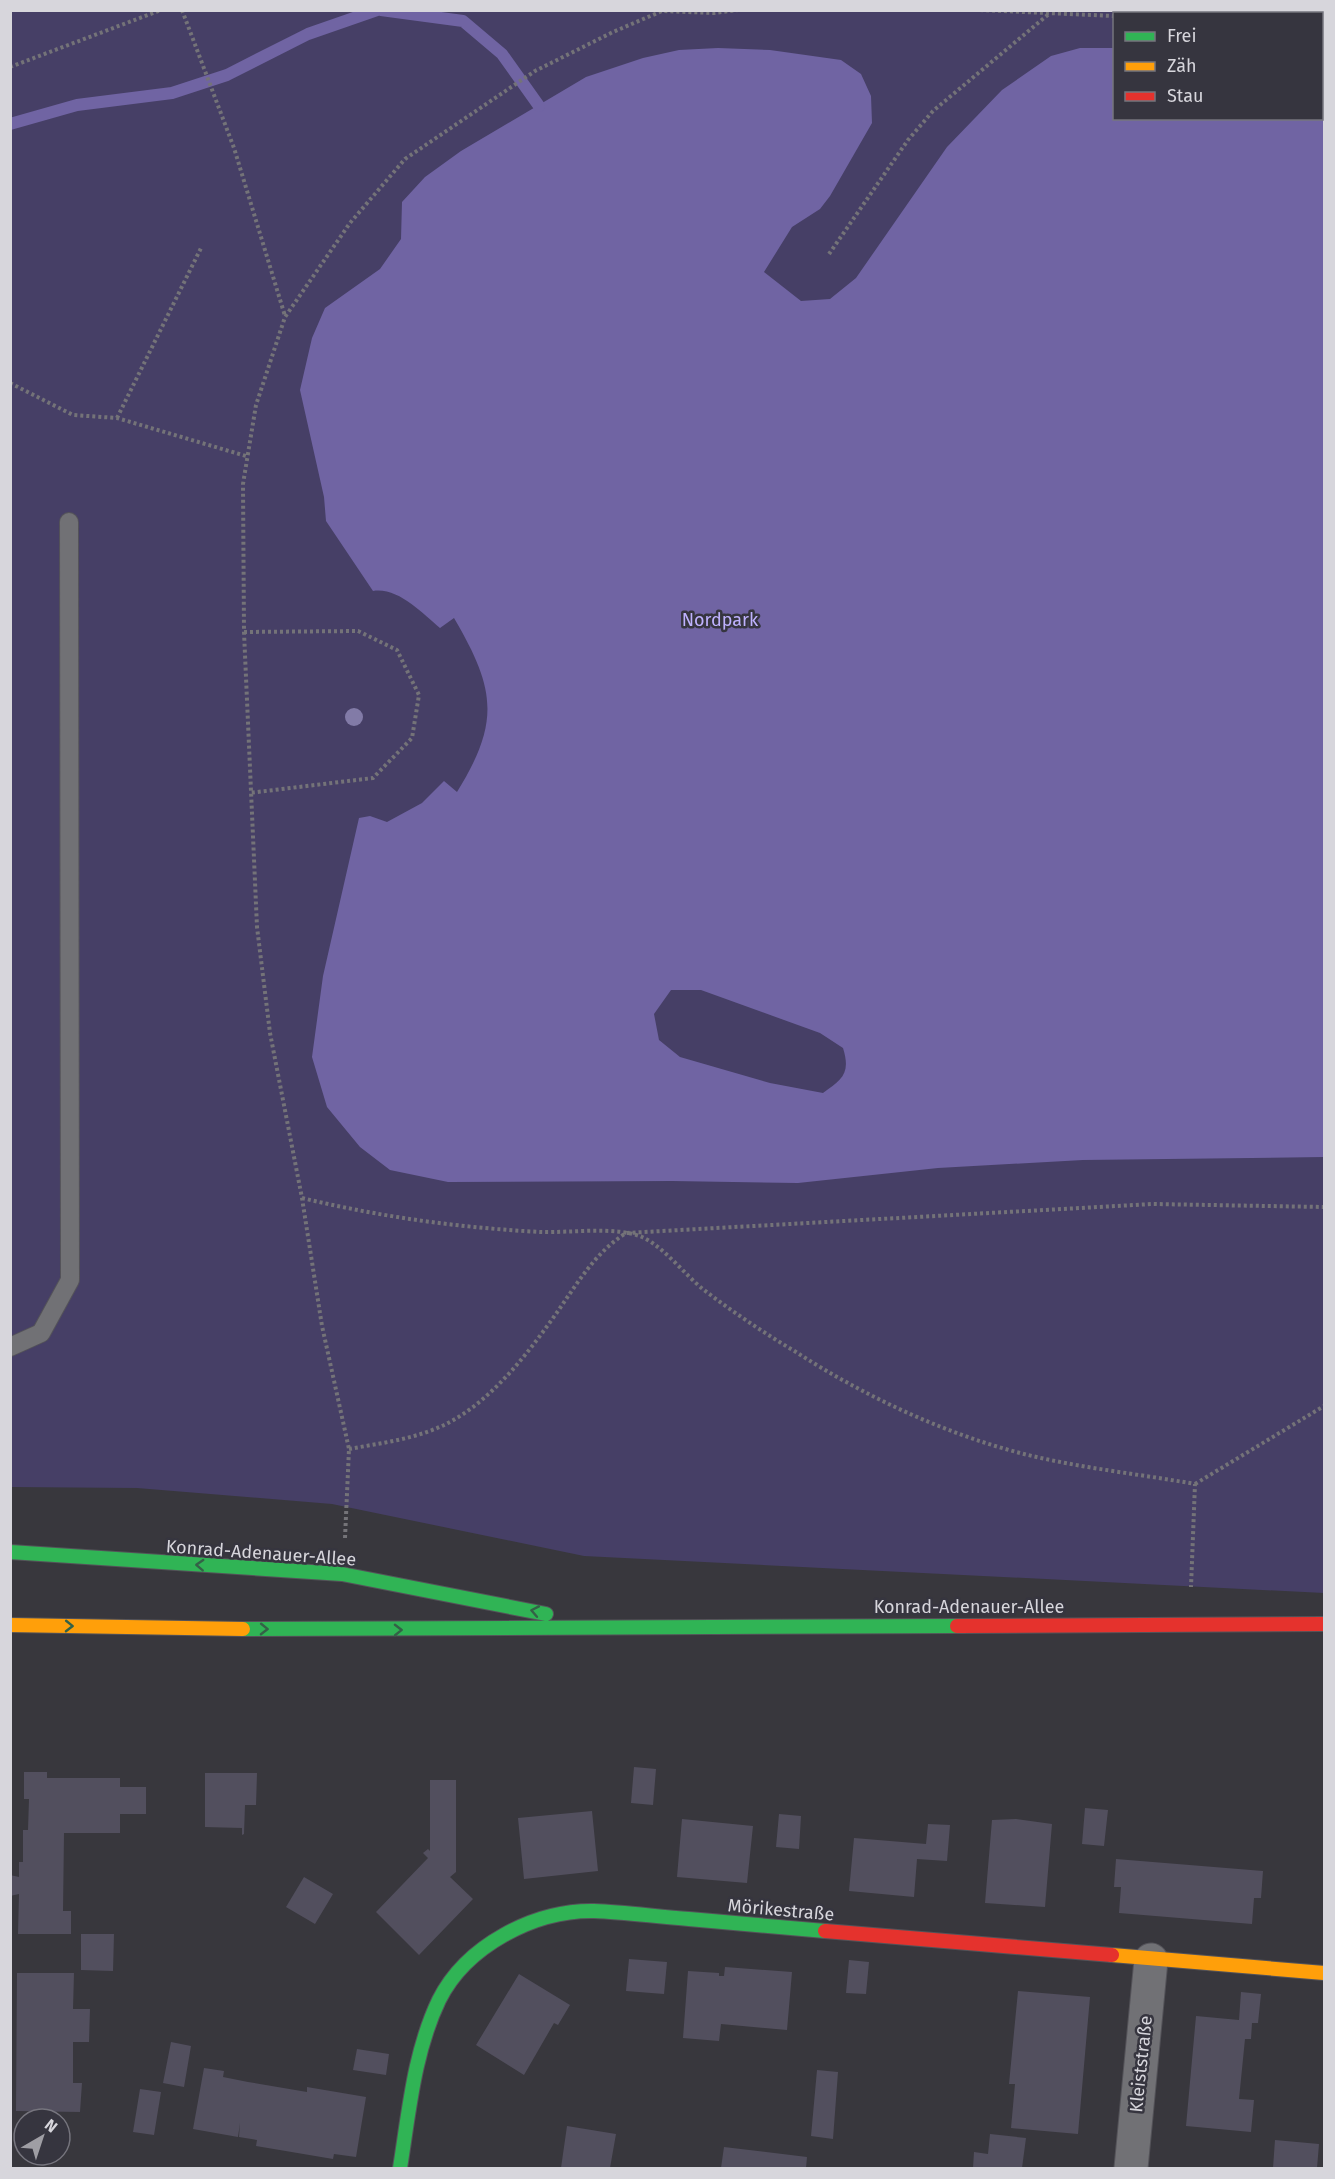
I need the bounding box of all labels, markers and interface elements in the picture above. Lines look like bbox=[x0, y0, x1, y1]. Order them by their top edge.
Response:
legend bbox=[1113, 12, 1323, 120]
text: Frei bbox=[1167, 25, 1197, 47]
text: Zäh bbox=[1167, 55, 1196, 77]
text: Stau bbox=[1167, 85, 1203, 107]
park label: Nordpark bbox=[682, 609, 759, 631]
street label: Konrad-Adenauer-Allee bbox=[165, 1535, 357, 1571]
one-way arrow bbox=[195, 1559, 204, 1572]
street label: Konrad-Adenauer-Allee bbox=[874, 1596, 1064, 1618]
one-way arrow bbox=[530, 1605, 540, 1618]
one-way arrow bbox=[64, 1620, 73, 1632]
one-way arrow bbox=[259, 1623, 268, 1635]
one-way arrow bbox=[394, 1623, 403, 1636]
street label: Mörikestraße bbox=[727, 1894, 835, 1926]
street label: Kleiststraße bbox=[1125, 2015, 1157, 2113]
north arrow bbox=[12, 2107, 72, 2167]
text: N bbox=[41, 2115, 61, 2136]

